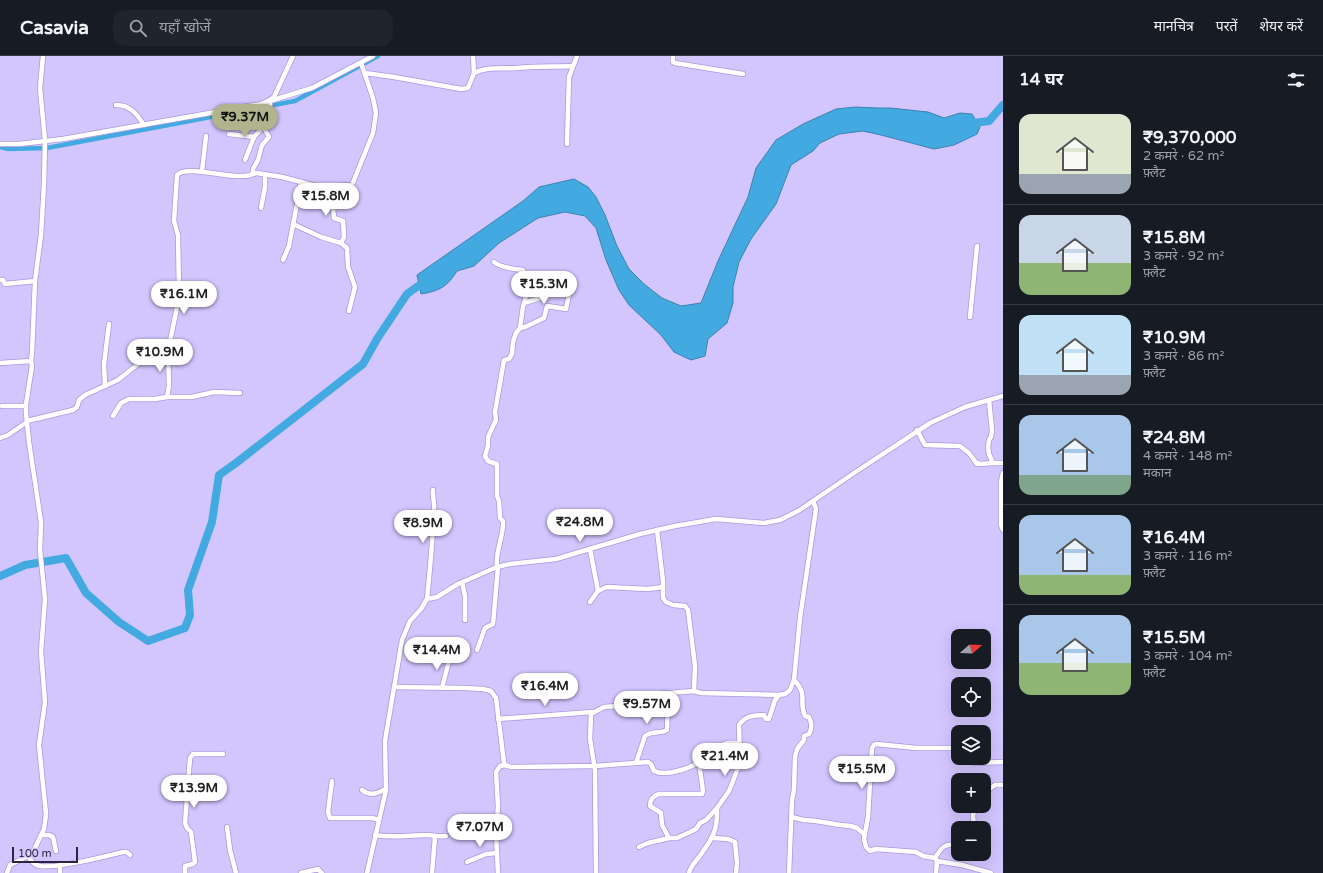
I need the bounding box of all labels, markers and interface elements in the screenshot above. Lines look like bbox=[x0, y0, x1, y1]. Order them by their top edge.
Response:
search box bbox=[113, 10, 393, 46]
text: Casavia bbox=[20, 17, 89, 39]
icon: search bbox=[127, 17, 149, 39]
text: यहाँ खोजें bbox=[159, 18, 211, 36]
text: मानचित्र bbox=[1154, 18, 1194, 35]
text: परतें bbox=[1216, 18, 1238, 35]
text: शेयर करें bbox=[1260, 18, 1303, 35]
text: 14 घर bbox=[1019, 69, 1063, 90]
icon: filters bbox=[1285, 69, 1307, 91]
pin: ₹9.37M bbox=[212, 104, 278, 138]
text: ₹9.37M bbox=[221, 109, 269, 125]
text: ₹9,370,000 bbox=[1143, 127, 1237, 148]
icon: home bbox=[1051, 130, 1099, 178]
text: 2 कमरे · 62 m² bbox=[1143, 148, 1224, 164]
text: फ़्लैट bbox=[1143, 165, 1166, 181]
pin: ₹15.8M bbox=[293, 183, 359, 217]
text: ₹15.8M bbox=[302, 188, 350, 204]
text: ₹15.8M bbox=[1143, 227, 1206, 248]
icon: home bbox=[1051, 231, 1099, 279]
text: 3 कमरे · 92 m² bbox=[1143, 248, 1224, 264]
text: फ़्लैट bbox=[1143, 265, 1166, 281]
pin: ₹15.3M bbox=[511, 271, 577, 305]
text: ₹15.3M bbox=[520, 276, 568, 292]
pin: ₹16.1M bbox=[151, 281, 217, 315]
text: ₹16.1M bbox=[160, 286, 208, 302]
text: ₹10.9M bbox=[1143, 327, 1206, 348]
icon: home bbox=[1051, 331, 1099, 379]
pin: ₹10.9M bbox=[127, 339, 193, 373]
text: ₹10.9M bbox=[136, 344, 184, 360]
text: 3 कमरे · 86 m² bbox=[1143, 348, 1224, 364]
text: फ़्लैट bbox=[1143, 365, 1166, 381]
text: ₹24.8M bbox=[1143, 427, 1206, 448]
icon: home bbox=[1051, 431, 1099, 479]
text: 4 कमरे · 148 m² bbox=[1143, 448, 1232, 464]
text: मकान bbox=[1143, 465, 1171, 481]
pin: ₹24.8M bbox=[547, 509, 613, 543]
pin: ₹8.9M bbox=[395, 510, 451, 544]
text: ₹24.8M bbox=[556, 514, 604, 530]
text: ₹8.9M bbox=[403, 515, 443, 531]
text: ₹16.4M bbox=[1143, 527, 1205, 548]
icon: home bbox=[1051, 531, 1099, 579]
text: 3 कमरे · 116 m² bbox=[1143, 548, 1232, 564]
text: फ़्लैट bbox=[1143, 565, 1166, 581]
text: ₹15.5M bbox=[1143, 627, 1206, 648]
north arrow bbox=[951, 629, 991, 669]
map controls bbox=[951, 629, 991, 861]
icon: home bbox=[1051, 631, 1099, 679]
pin: ₹14.4M bbox=[404, 637, 470, 671]
text: ₹14.4M bbox=[413, 642, 461, 658]
text: 3 कमरे · 104 m² bbox=[1143, 648, 1232, 664]
text: फ़्लैट bbox=[1143, 665, 1166, 681]
pin: ₹16.4M bbox=[512, 673, 578, 707]
button: locate bbox=[951, 677, 991, 717]
text: ₹16.4M bbox=[521, 678, 569, 694]
pin: ₹9.57M bbox=[614, 691, 680, 725]
text: ₹9.57M bbox=[623, 696, 671, 712]
button: layers bbox=[951, 725, 991, 765]
pin: ₹21.4M bbox=[692, 743, 758, 777]
text: ₹21.4M bbox=[701, 748, 749, 764]
pin: ₹15.5M bbox=[829, 756, 895, 790]
text: ₹15.5M bbox=[838, 761, 886, 777]
button: + bbox=[951, 773, 991, 813]
pin: ₹13.9M bbox=[161, 775, 227, 809]
text: ₹13.9M bbox=[170, 780, 218, 796]
pin: ₹7.07M bbox=[447, 814, 513, 848]
text: ₹7.07M bbox=[456, 819, 504, 835]
button: − bbox=[951, 821, 991, 861]
scale bar bbox=[12, 845, 78, 864]
text: 100 m bbox=[18, 847, 52, 860]

